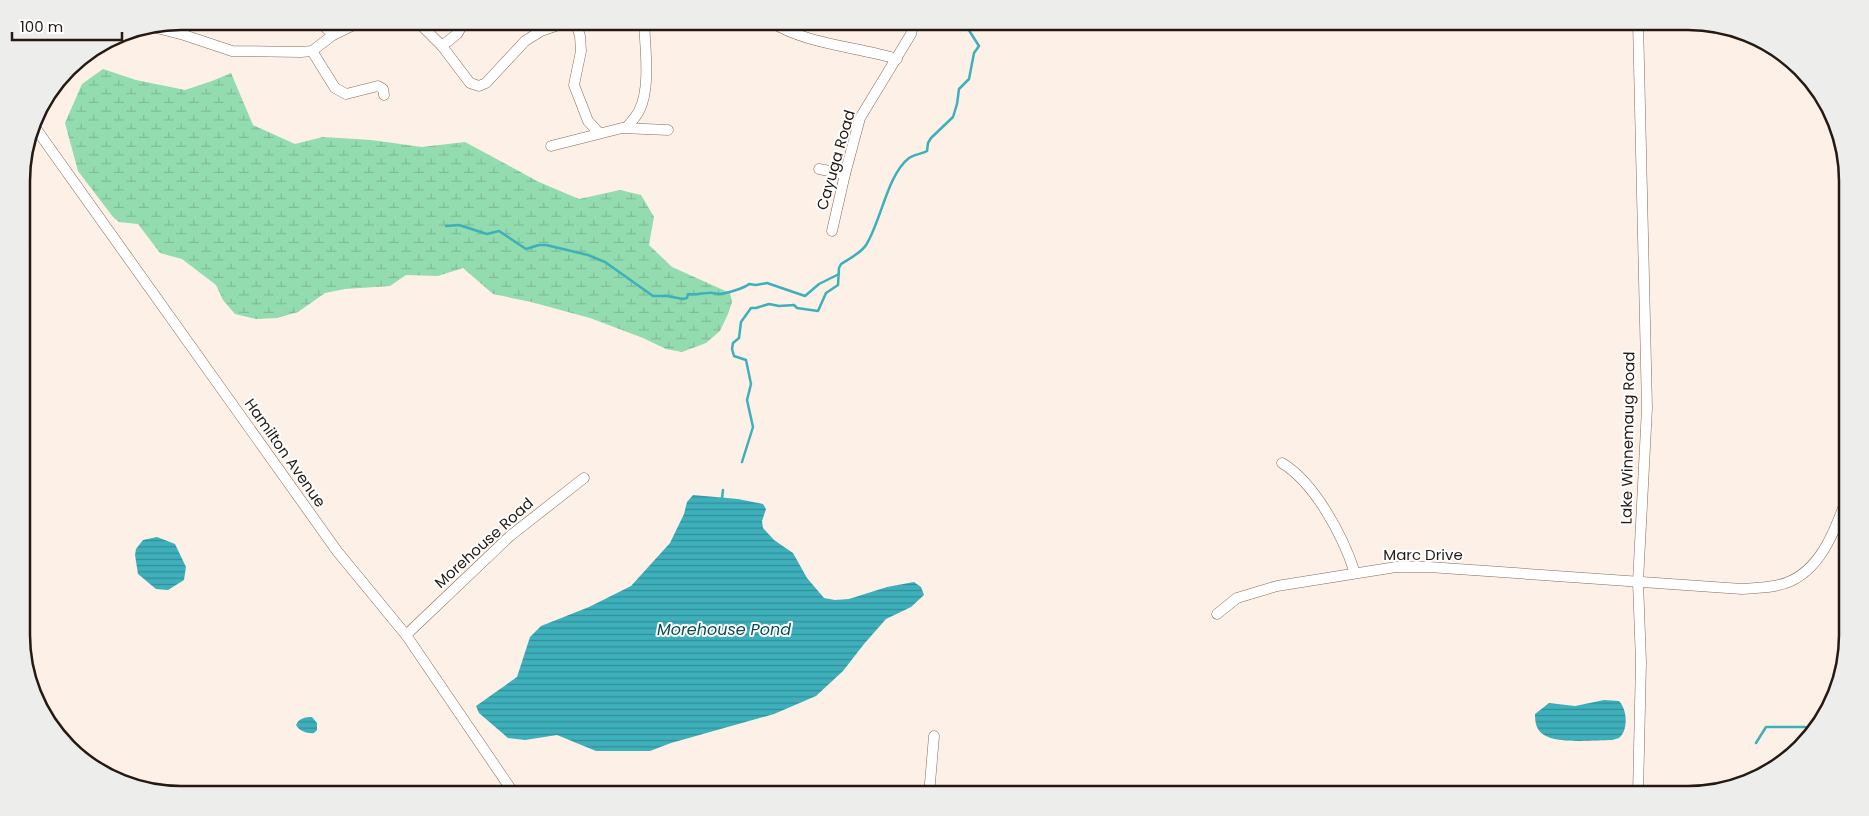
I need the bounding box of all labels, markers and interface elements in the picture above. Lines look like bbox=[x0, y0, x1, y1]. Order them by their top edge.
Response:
scale bar bbox=[12, 10, 122, 42]
text: 100 m bbox=[20, 16, 63, 37]
street label: Cayuga Road bbox=[811, 107, 860, 212]
street label: Lake Winnemaug Road bbox=[1615, 351, 1640, 525]
street label: Hamilton Avenue bbox=[240, 394, 331, 511]
street label: Morehouse Road bbox=[430, 493, 538, 593]
street label: Marc Drive bbox=[1383, 544, 1463, 565]
water label: Morehouse Pond bbox=[657, 618, 791, 641]

